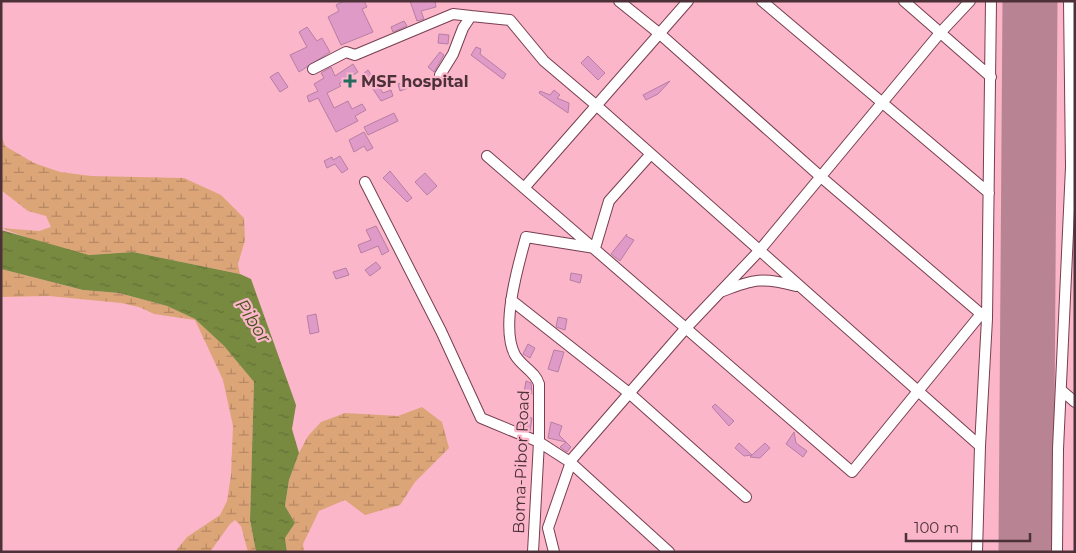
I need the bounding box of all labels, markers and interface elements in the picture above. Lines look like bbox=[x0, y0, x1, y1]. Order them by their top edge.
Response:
place label: MSF hospital bbox=[361, 72, 469, 91]
marker: MSF hospital bbox=[343, 74, 357, 88]
water label: Pibor bbox=[231, 295, 276, 348]
street label: Boma-Pibor Road bbox=[509, 390, 533, 534]
scale bar bbox=[906, 510, 1030, 542]
text: 100 m bbox=[914, 518, 959, 537]

